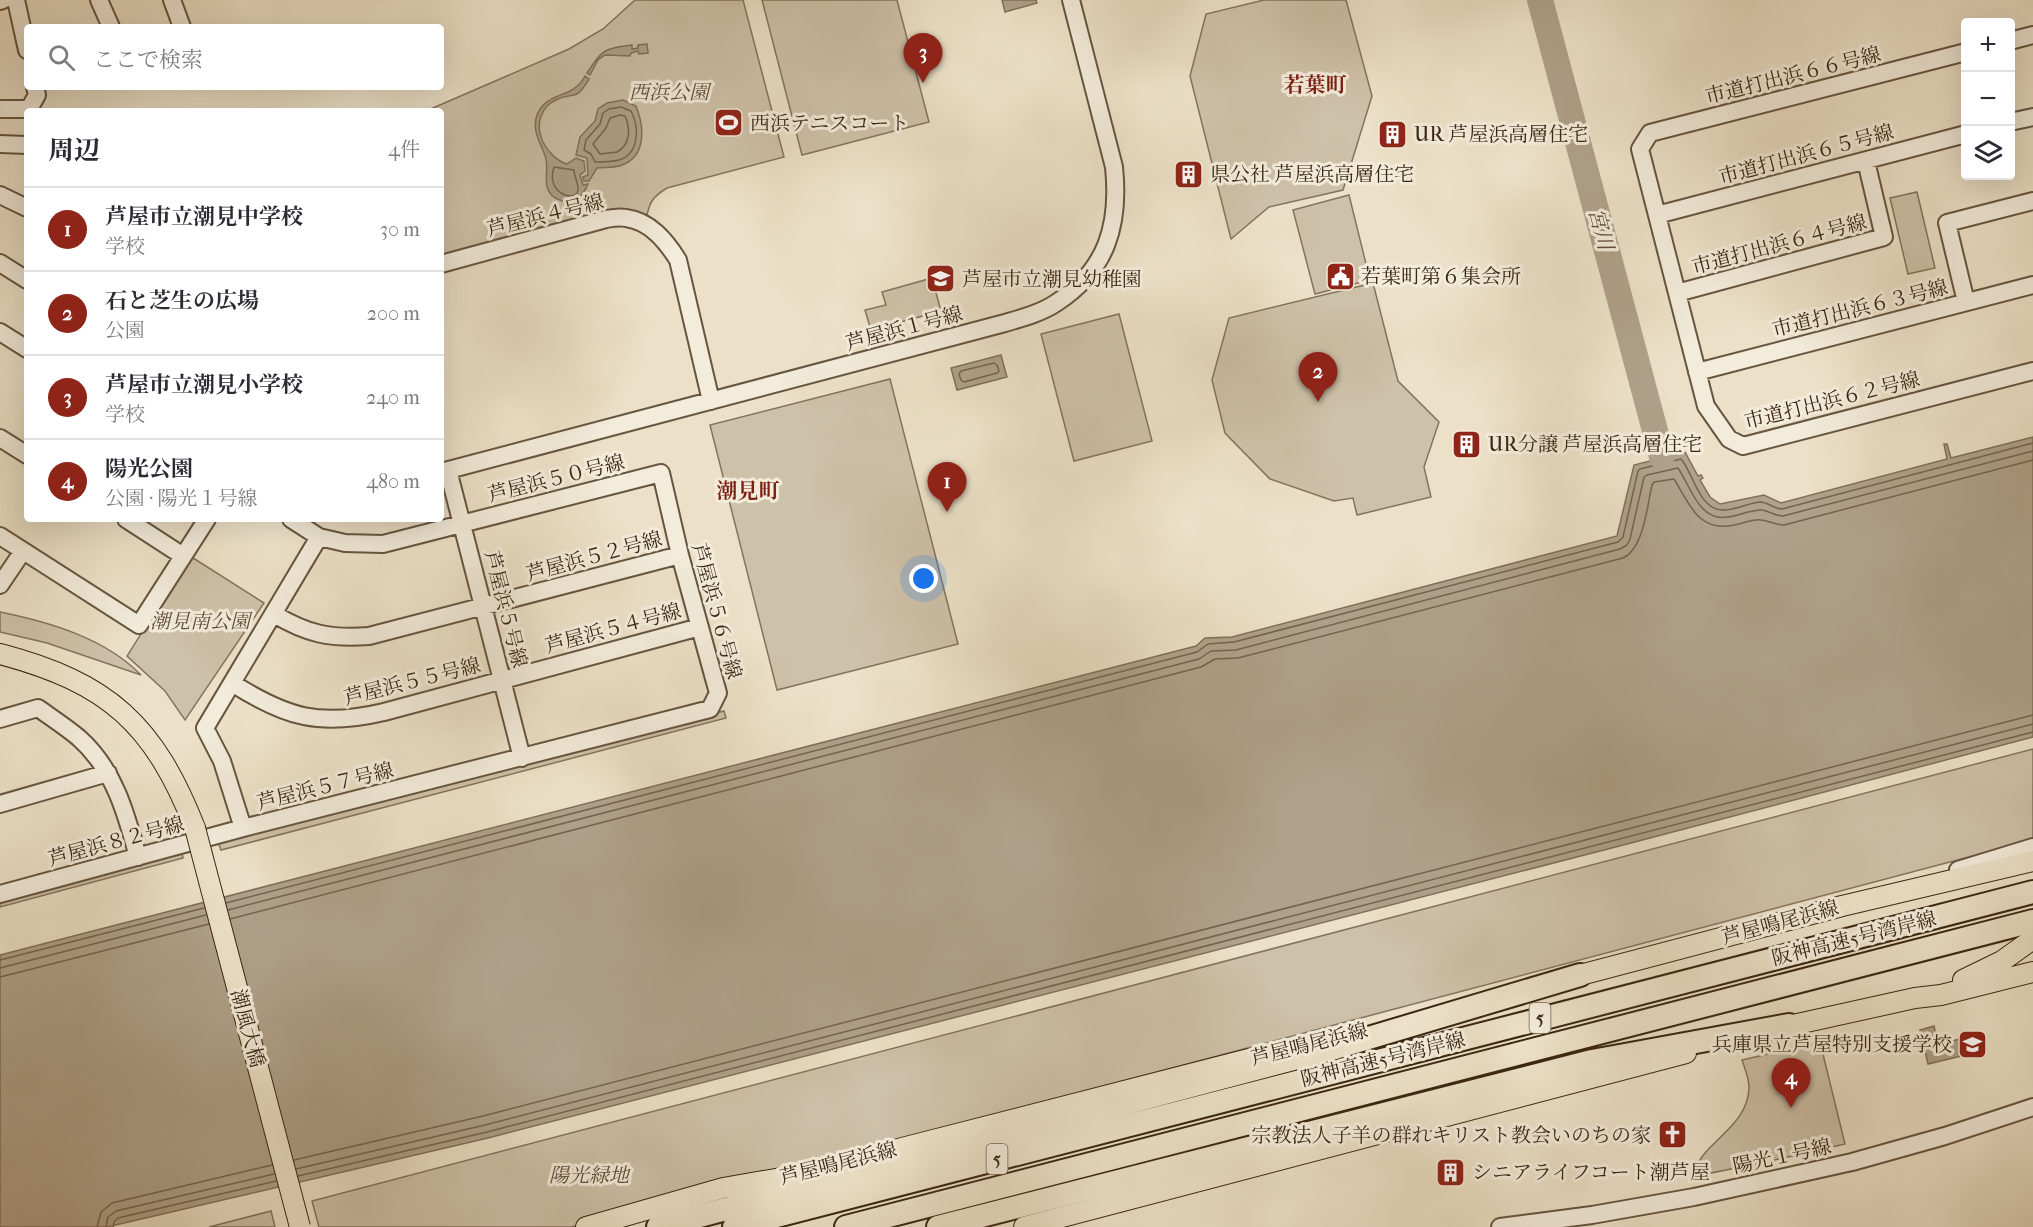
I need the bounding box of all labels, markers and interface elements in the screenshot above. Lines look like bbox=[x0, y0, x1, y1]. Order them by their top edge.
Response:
map controls bbox=[1961, 18, 2015, 180]
button: + bbox=[1961, 18, 2015, 72]
search box bbox=[24, 24, 444, 90]
pin: 3 bbox=[904, 34, 942, 83]
icon: search bbox=[45, 41, 78, 74]
street label: 市道打出浜６６号線 bbox=[1703, 43, 1883, 108]
text: ここで検索 bbox=[93, 47, 203, 73]
button: − bbox=[1961, 72, 2015, 126]
district label: 若葉町 bbox=[1284, 73, 1347, 97]
park label: 西浜公園 bbox=[629, 81, 712, 104]
sports icon: 西浜テニスコート bbox=[713, 107, 745, 139]
place label: 西浜テニスコート bbox=[750, 112, 909, 135]
building icon: UR 芦屋浜高層住宅 bbox=[1377, 118, 1409, 150]
street label: 市道打出浜６５号線 bbox=[1716, 120, 1896, 189]
place label: UR 芦屋浜高層住宅 bbox=[1414, 123, 1588, 146]
button: layers bbox=[1961, 126, 2015, 180]
text: 周辺 bbox=[48, 135, 100, 166]
text: 4件 bbox=[388, 138, 420, 161]
building icon: 県公社 芦屋浜高層住宅 bbox=[1173, 158, 1205, 190]
place label: 県公社 芦屋浜高層住宅 bbox=[1210, 163, 1414, 186]
street label: 芦屋浜４号線 bbox=[484, 190, 606, 241]
text: 芦屋市立潮見中学校 bbox=[105, 204, 303, 230]
water label: 宮川 bbox=[1584, 206, 1619, 254]
street label: 市道打出浜６４号線 bbox=[1689, 210, 1869, 279]
text: 1 bbox=[64, 218, 71, 241]
text: 30 m bbox=[380, 218, 420, 241]
text: 学校 bbox=[105, 235, 145, 258]
public building icon: 若葉町第６集会所 bbox=[1324, 260, 1356, 292]
school or university icon: 芦屋市立潮見幼稚園 bbox=[925, 263, 957, 295]
place label: 若葉町第６集会所 bbox=[1361, 265, 1521, 288]
place label: 芦屋市立潮見幼稚園 bbox=[962, 268, 1142, 291]
street label: 市道打出浜６３号線 bbox=[1770, 276, 1950, 341]
text: 石と芝生の広場 bbox=[105, 288, 259, 314]
text: 2 bbox=[62, 302, 73, 325]
text: 200 m bbox=[367, 302, 420, 325]
street label: 芦屋浜１号線 bbox=[843, 302, 965, 355]
text: 公園 bbox=[105, 319, 145, 342]
pin: 2 bbox=[1298, 352, 1338, 402]
street label: 市道打出浜６２号線 bbox=[1742, 368, 1922, 433]
text: 芦屋市立潮見小学校 bbox=[105, 372, 303, 398]
text: 3 bbox=[63, 386, 72, 409]
text: 240 m bbox=[366, 386, 420, 409]
text: 学校 bbox=[105, 403, 145, 426]
building icon: UR分譲 芦屋浜高層住宅 bbox=[1451, 428, 1483, 460]
place label: UR分譲 芦屋浜高層住宅 bbox=[1488, 433, 1702, 456]
street label: 芦屋浜５０号線 bbox=[485, 450, 627, 507]
text: 陽光公園 bbox=[105, 456, 193, 482]
pin: 1 bbox=[928, 462, 966, 512]
text: 4 bbox=[62, 470, 73, 493]
text: 480 m bbox=[366, 470, 420, 493]
district label: 潮見町 bbox=[717, 479, 780, 503]
text: 公園 · 陽光１号線 bbox=[105, 487, 258, 510]
street label: 芦屋浜５２号線 bbox=[524, 527, 665, 586]
street label: 芦屋浜５６号線 bbox=[687, 541, 746, 682]
street label: 芦屋浜５号線 bbox=[480, 548, 531, 670]
your location bbox=[909, 564, 938, 593]
street label: 芦屋浜５４号線 bbox=[543, 599, 684, 658]
park label: 潮見南公園 bbox=[150, 610, 253, 633]
street label: 芦屋浜５５号線 bbox=[341, 653, 483, 710]
street label: 芦屋浜５７号線 bbox=[254, 758, 396, 815]
street label: 芦屋浜８２号線 bbox=[46, 812, 187, 871]
street label: 芦屋鳴尾浜線 bbox=[1719, 896, 1841, 949]
street label: 阪神高速5号湾岸線 bbox=[1770, 907, 1939, 970]
street label: 潮風大橋 bbox=[226, 987, 269, 1070]
road number: 5 bbox=[1530, 1003, 1550, 1033]
street label: 芦屋鳴尾浜線 bbox=[1248, 1019, 1370, 1070]
street label: 阪神高速5号湾岸線 bbox=[1299, 1028, 1468, 1091]
school or university icon: 兵庫県立芦屋特別支援学校 bbox=[1957, 1028, 1989, 1060]
place label: 兵庫県立芦屋特別支援学校 bbox=[1712, 1033, 1952, 1056]
pin: 4 bbox=[1772, 1058, 1810, 1108]
church icon: 宗教法人子羊の群れキリスト教会いのちの家 bbox=[1656, 1119, 1688, 1151]
place label: 宗教法人子羊の群れキリスト教会いのちの家 bbox=[1251, 1124, 1651, 1147]
street label: 陽光１号線 bbox=[1731, 1135, 1833, 1178]
street label: 芦屋鳴尾浜線 bbox=[777, 1138, 899, 1189]
road number: 5 bbox=[986, 1144, 1008, 1174]
building icon: シニアライフコート潮芦屋 bbox=[1435, 1156, 1467, 1188]
place label: シニアライフコート潮芦屋 bbox=[1472, 1161, 1710, 1184]
park label: 陽光緑地 bbox=[549, 1164, 631, 1187]

